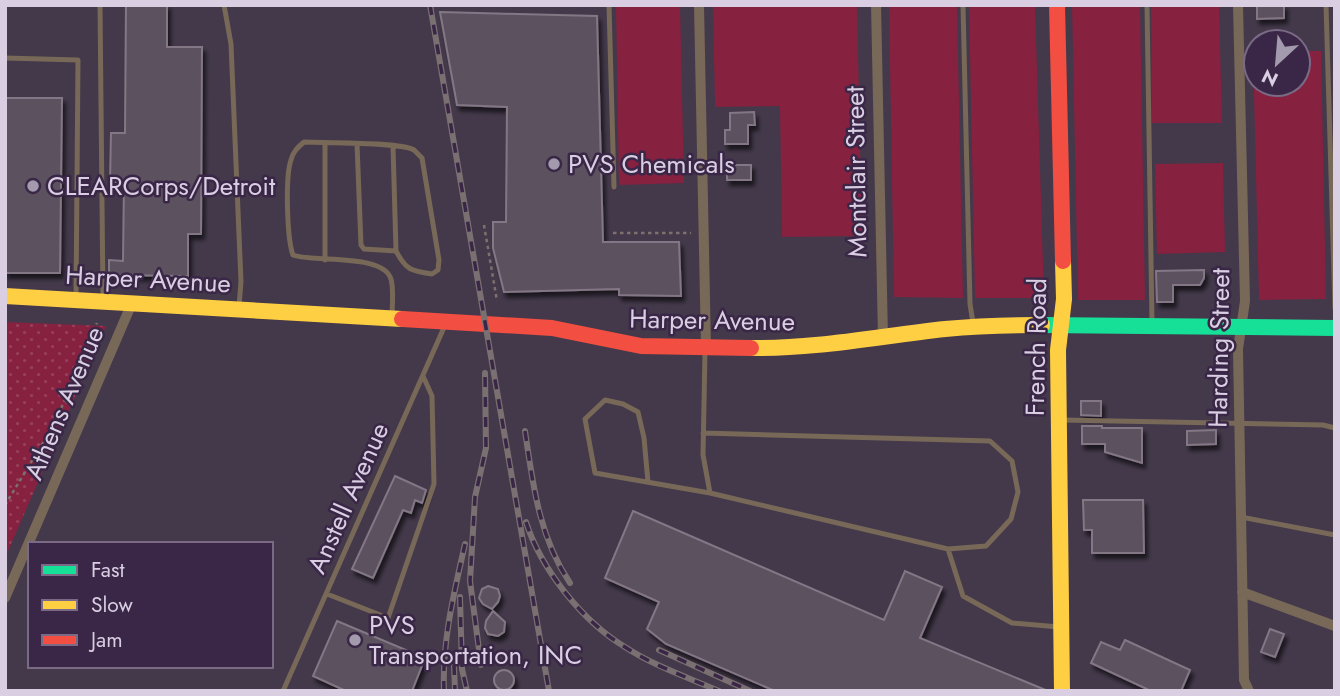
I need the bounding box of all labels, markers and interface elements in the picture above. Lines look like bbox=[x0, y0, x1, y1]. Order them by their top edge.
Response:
north arrow bbox=[1242, 28, 1312, 98]
text: N bbox=[1257, 62, 1282, 93]
street label: Montclair Street bbox=[835, 85, 876, 258]
place label: PVS Chemicals bbox=[568, 145, 735, 183]
marker: PVS Chemicals bbox=[546, 156, 562, 172]
place label: CLEARCorps/Detroit bbox=[47, 167, 276, 205]
marker: CLEARCorps/Detroit bbox=[25, 178, 41, 194]
street label: Harper Avenue bbox=[64, 256, 232, 302]
street label: Harding Street bbox=[1199, 267, 1239, 428]
street label: French Road bbox=[1016, 278, 1056, 416]
street label: Harper Avenue bbox=[629, 300, 795, 340]
street label: Athens Avenue bbox=[15, 320, 113, 486]
street label: Anstell Avenue bbox=[298, 416, 398, 580]
legend bbox=[28, 542, 273, 668]
text: Fast bbox=[91, 555, 124, 585]
text: Slow bbox=[91, 590, 133, 620]
place label: PVS Transportation, INC bbox=[369, 606, 582, 674]
text: Jam bbox=[88, 625, 123, 655]
marker: PVS Transportation, INC bbox=[347, 632, 363, 648]

